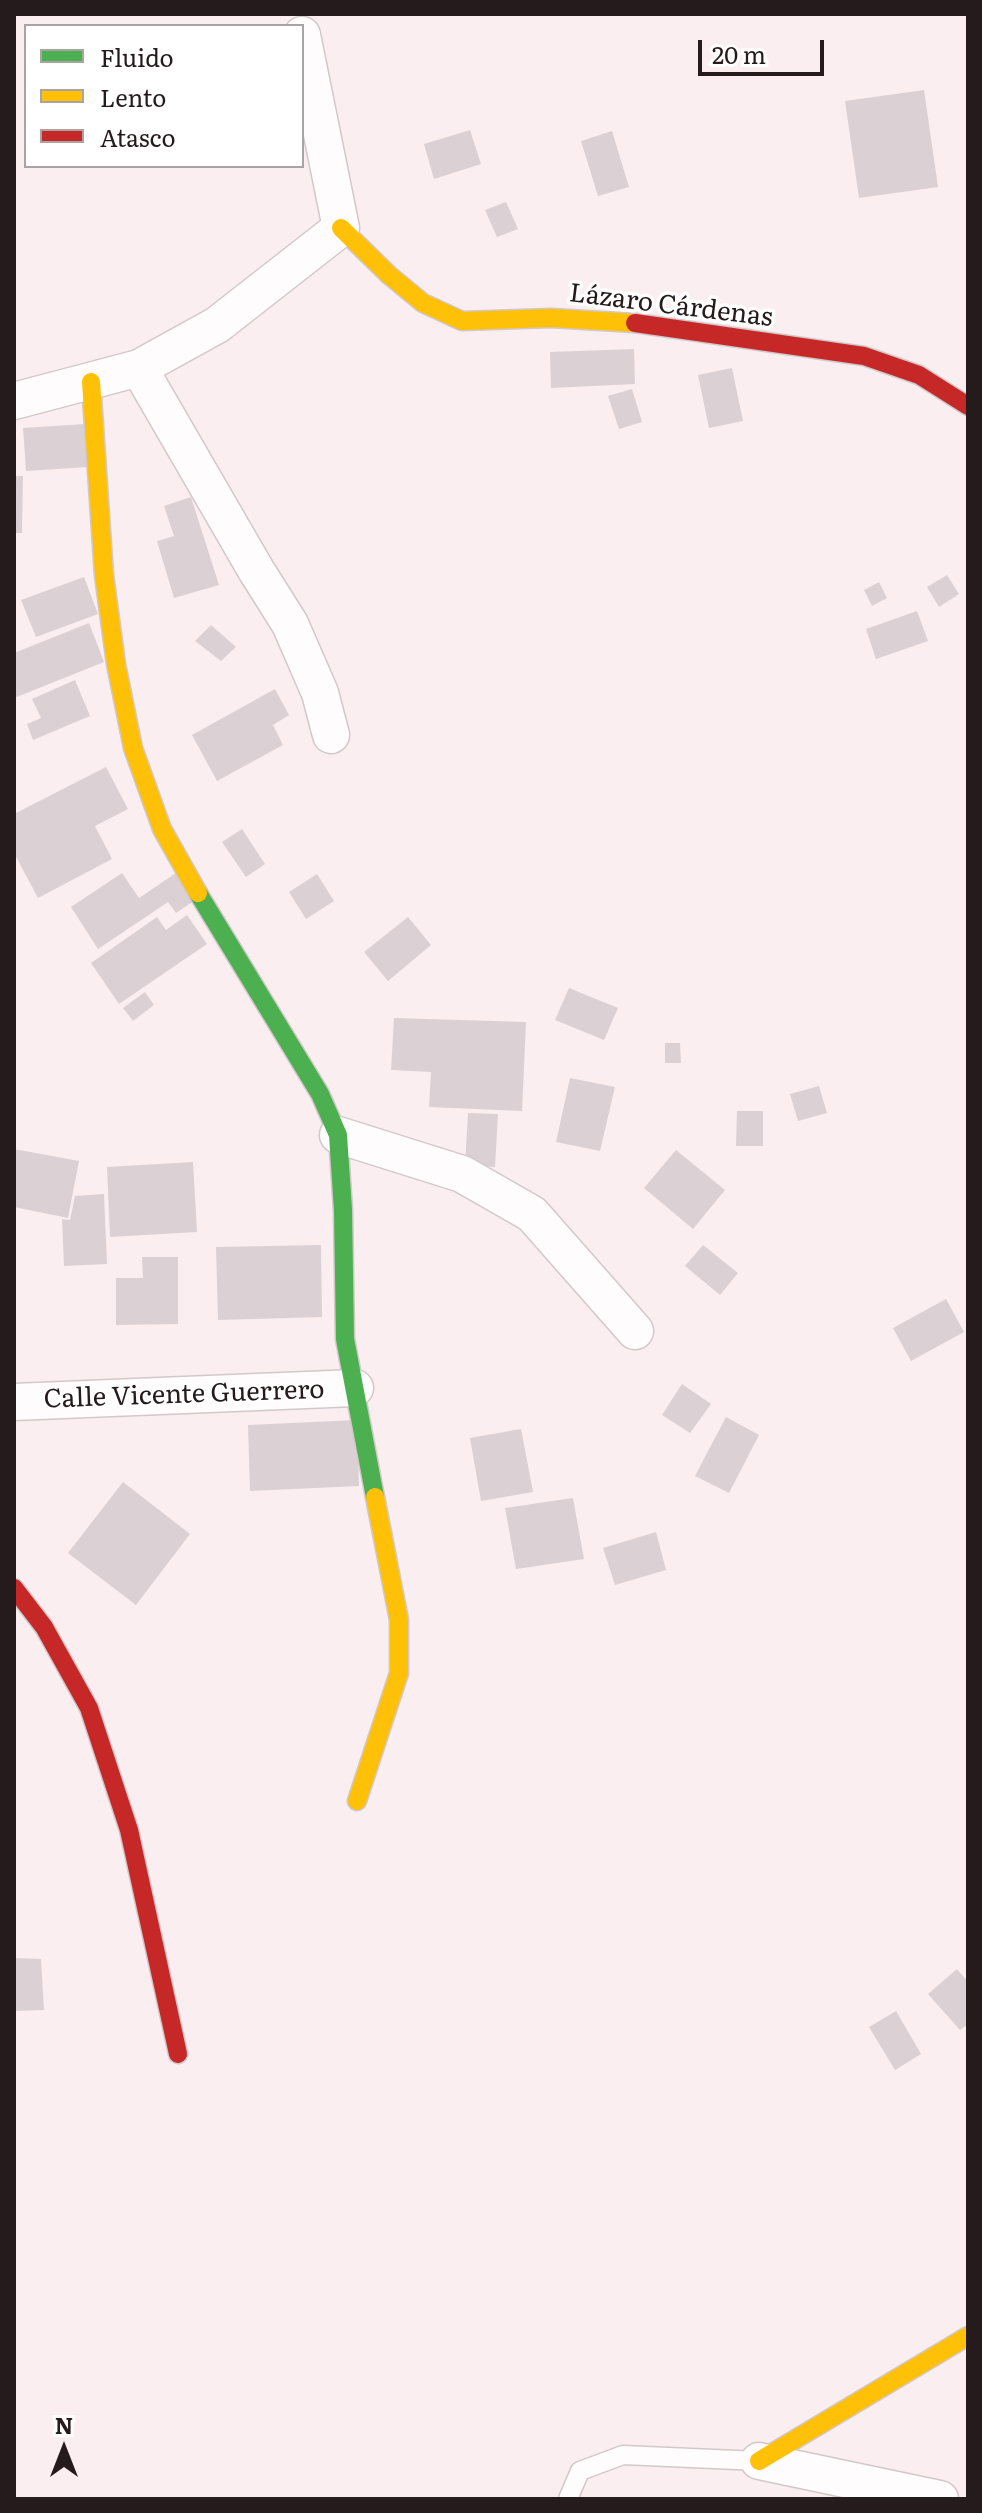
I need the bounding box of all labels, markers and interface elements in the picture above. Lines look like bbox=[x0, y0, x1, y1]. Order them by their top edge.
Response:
legend bbox=[24, 24, 304, 168]
scale bar bbox=[702, 24, 828, 74]
text: 20 m bbox=[712, 36, 766, 71]
text: Fluido bbox=[100, 39, 174, 74]
text: Lento bbox=[100, 79, 166, 114]
text: Atasco bbox=[100, 119, 175, 154]
street label: Lázaro Cárdenas bbox=[567, 278, 775, 334]
street label: Calle Vicente Guerrero bbox=[43, 1375, 325, 1415]
text: N bbox=[55, 2408, 73, 2441]
north arrow bbox=[24, 2409, 104, 2489]

